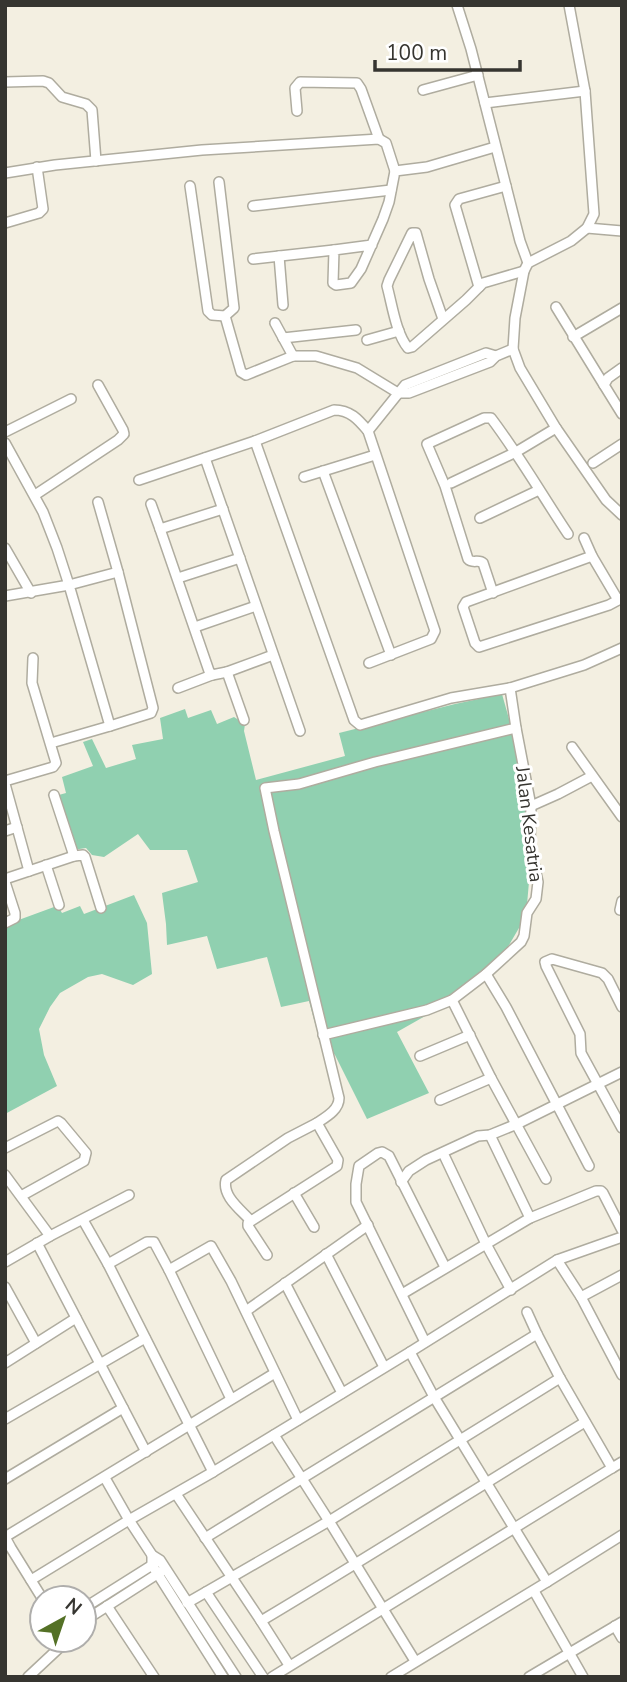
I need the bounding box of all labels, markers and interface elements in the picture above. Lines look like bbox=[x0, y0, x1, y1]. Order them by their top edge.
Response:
scale bar bbox=[375, 28, 520, 72]
text: 100 m bbox=[386, 39, 447, 67]
street label: Jalan Kesatria bbox=[509, 764, 549, 884]
north arrow bbox=[28, 1584, 98, 1654]
text: N bbox=[59, 1592, 87, 1621]

